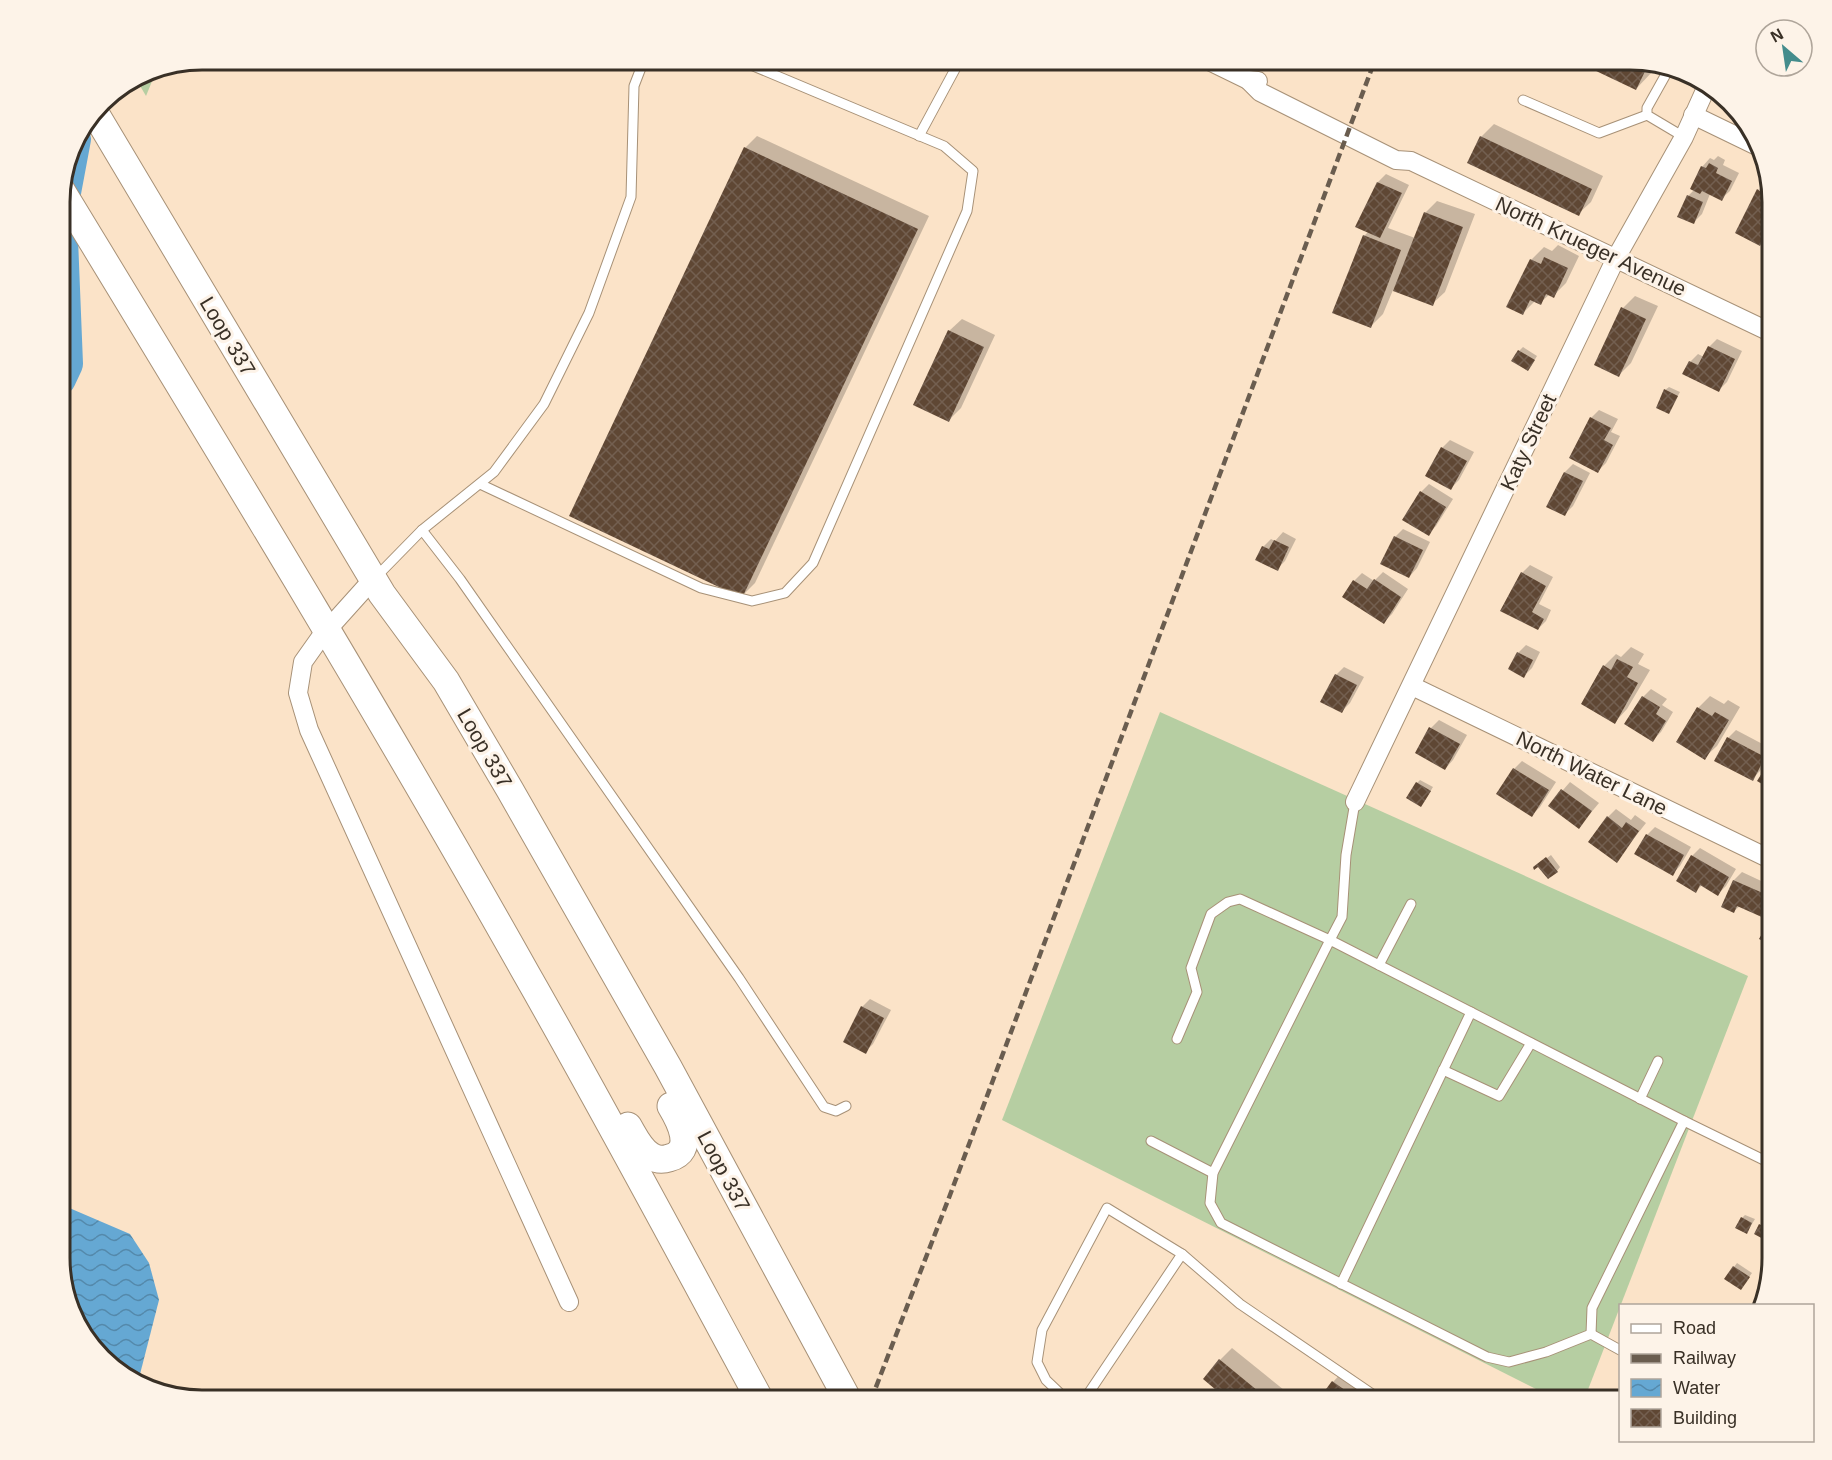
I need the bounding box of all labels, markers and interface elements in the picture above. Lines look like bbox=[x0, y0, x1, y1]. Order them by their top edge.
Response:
north arrow bbox=[1754, 18, 1814, 78]
text: N bbox=[1768, 25, 1786, 46]
street label: North Krueger Avenue bbox=[1492, 192, 1690, 300]
street label: Loop 337 bbox=[196, 293, 260, 379]
street label: Katy Street bbox=[1496, 390, 1560, 494]
street label: Loop 337 bbox=[453, 704, 517, 792]
street label: North Water Lane bbox=[1513, 727, 1671, 819]
street label: Loop 337 bbox=[693, 1127, 755, 1215]
legend bbox=[1619, 1304, 1814, 1442]
text: Road bbox=[1673, 1318, 1716, 1338]
text: Railway bbox=[1673, 1348, 1736, 1368]
text: Water bbox=[1673, 1378, 1720, 1398]
text: Building bbox=[1673, 1408, 1737, 1428]

